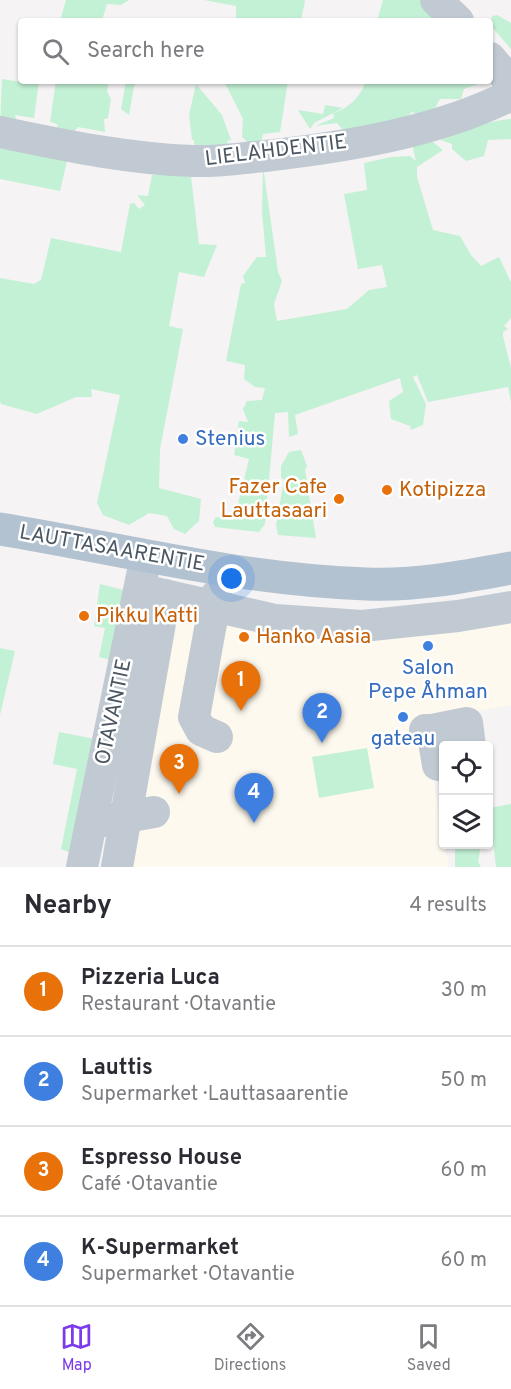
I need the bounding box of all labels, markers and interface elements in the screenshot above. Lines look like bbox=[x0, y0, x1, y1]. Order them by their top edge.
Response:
search box bbox=[18, 18, 493, 84]
icon: search bbox=[39, 35, 72, 68]
text: Search here bbox=[87, 38, 205, 65]
street label: LIELAHDENTIE bbox=[204, 129, 348, 173]
place label: Stenius bbox=[195, 426, 265, 453]
marker: Stenius bbox=[176, 432, 190, 446]
place label: Fazer Cafe Lauttasaari bbox=[220, 474, 327, 525]
place label: Kotipizza bbox=[399, 477, 486, 504]
marker: Kotipizza bbox=[380, 483, 394, 497]
marker: Fazer Cafe Lauttasaari bbox=[332, 492, 346, 506]
street label: LAUTTASAARENTIE bbox=[17, 519, 207, 579]
your location bbox=[217, 564, 246, 593]
place label: Pikku Katti bbox=[96, 603, 198, 630]
marker: Pikku Katti bbox=[77, 609, 91, 623]
place label: Hanko Aasia bbox=[256, 624, 371, 651]
marker: Hanko Aasia bbox=[237, 630, 251, 644]
marker: Salon Pepe Åhman bbox=[421, 639, 435, 653]
place label: Salon Pepe Åhman bbox=[368, 655, 488, 706]
street label: OTAVANTIE bbox=[90, 657, 138, 767]
pin: 1 bbox=[222, 662, 260, 711]
pin: 2 bbox=[302, 694, 342, 743]
marker: gateau bbox=[396, 710, 410, 724]
place label: gateau bbox=[371, 726, 435, 753]
map controls bbox=[439, 741, 493, 849]
button: locate bbox=[439, 741, 493, 795]
pin: 3 bbox=[160, 744, 198, 794]
pin: 4 bbox=[234, 774, 274, 823]
button: layers bbox=[439, 795, 493, 849]
text: Nearby bbox=[24, 890, 112, 923]
text: 4 results bbox=[410, 893, 487, 919]
text: Pizzeria Luca bbox=[81, 965, 220, 992]
text: 1 bbox=[40, 978, 48, 1004]
text: 30 m bbox=[441, 978, 487, 1004]
text: Restaurant · Otavantie bbox=[81, 992, 276, 1018]
text: Lauttis bbox=[81, 1055, 153, 1082]
text: 2 bbox=[37, 1068, 50, 1094]
text: 50 m bbox=[440, 1068, 487, 1094]
text: Supermarket · Lauttasaarentie bbox=[81, 1082, 349, 1108]
text: Espresso House bbox=[81, 1145, 242, 1172]
text: 3 bbox=[38, 1158, 50, 1184]
text: 60 m bbox=[441, 1158, 487, 1184]
text: Café · Otavantie bbox=[81, 1172, 218, 1198]
text: K-Supermarket bbox=[81, 1235, 239, 1262]
text: 4 bbox=[37, 1248, 50, 1274]
text: 60 m bbox=[441, 1248, 487, 1274]
text: Supermarket · Otavantie bbox=[81, 1262, 295, 1288]
tab: Map bbox=[60, 1320, 93, 1376]
tab: Directions bbox=[214, 1320, 286, 1376]
tab: Saved bbox=[407, 1320, 451, 1376]

